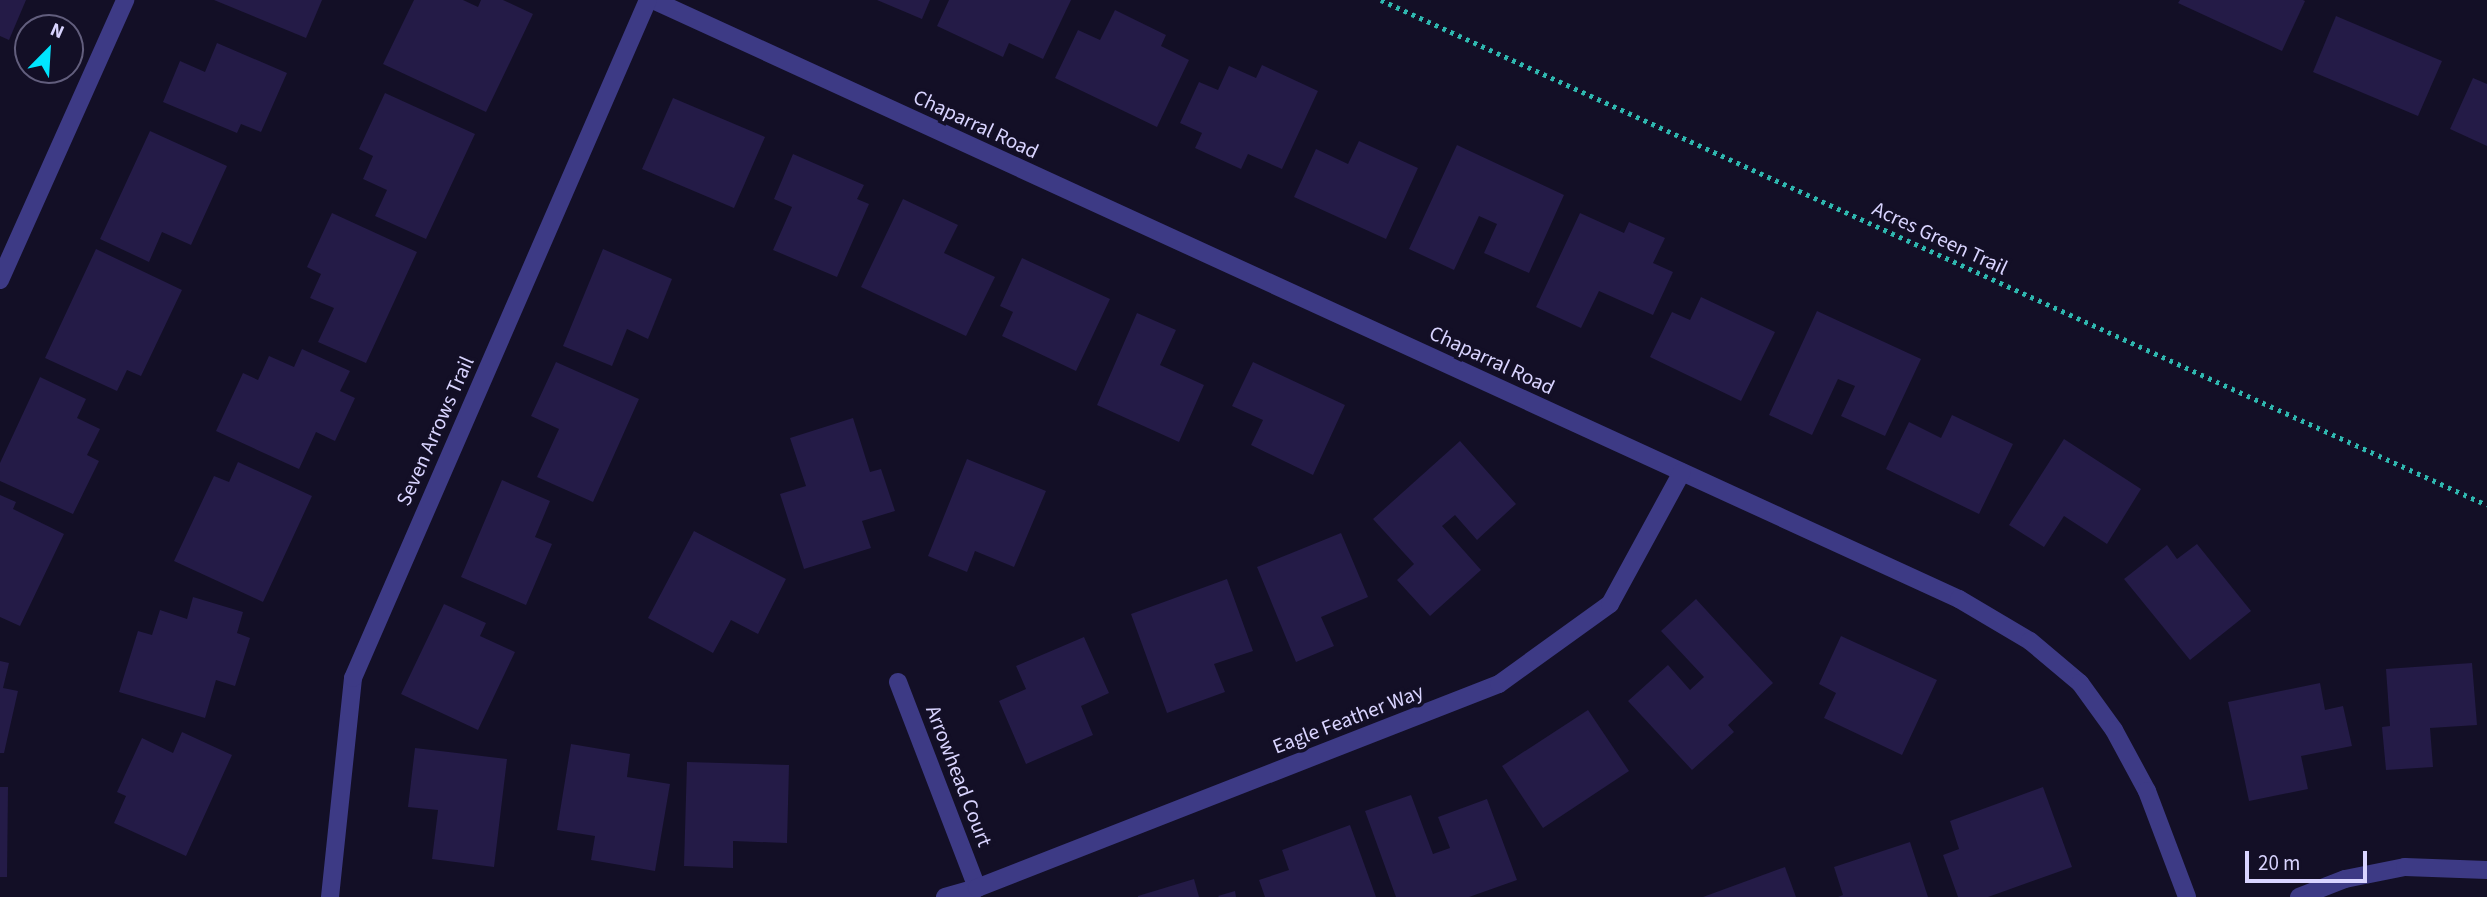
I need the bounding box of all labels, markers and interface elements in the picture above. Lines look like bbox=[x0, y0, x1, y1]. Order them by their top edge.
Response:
north arrow bbox=[14, 14, 84, 84]
text: N bbox=[46, 16, 68, 46]
street label: Chaparral Road bbox=[909, 84, 1043, 164]
street label: Acres Green Trail bbox=[1868, 196, 2012, 280]
street label: Chaparral Road bbox=[1425, 320, 1559, 400]
street label: Seven Arrows Trail bbox=[391, 352, 479, 510]
street label: Eagle Feather Way bbox=[1269, 679, 1427, 759]
street label: Arrowhead Court bbox=[920, 702, 998, 850]
scale bar bbox=[2249, 838, 2372, 882]
text: 20 m bbox=[2258, 848, 2300, 878]

